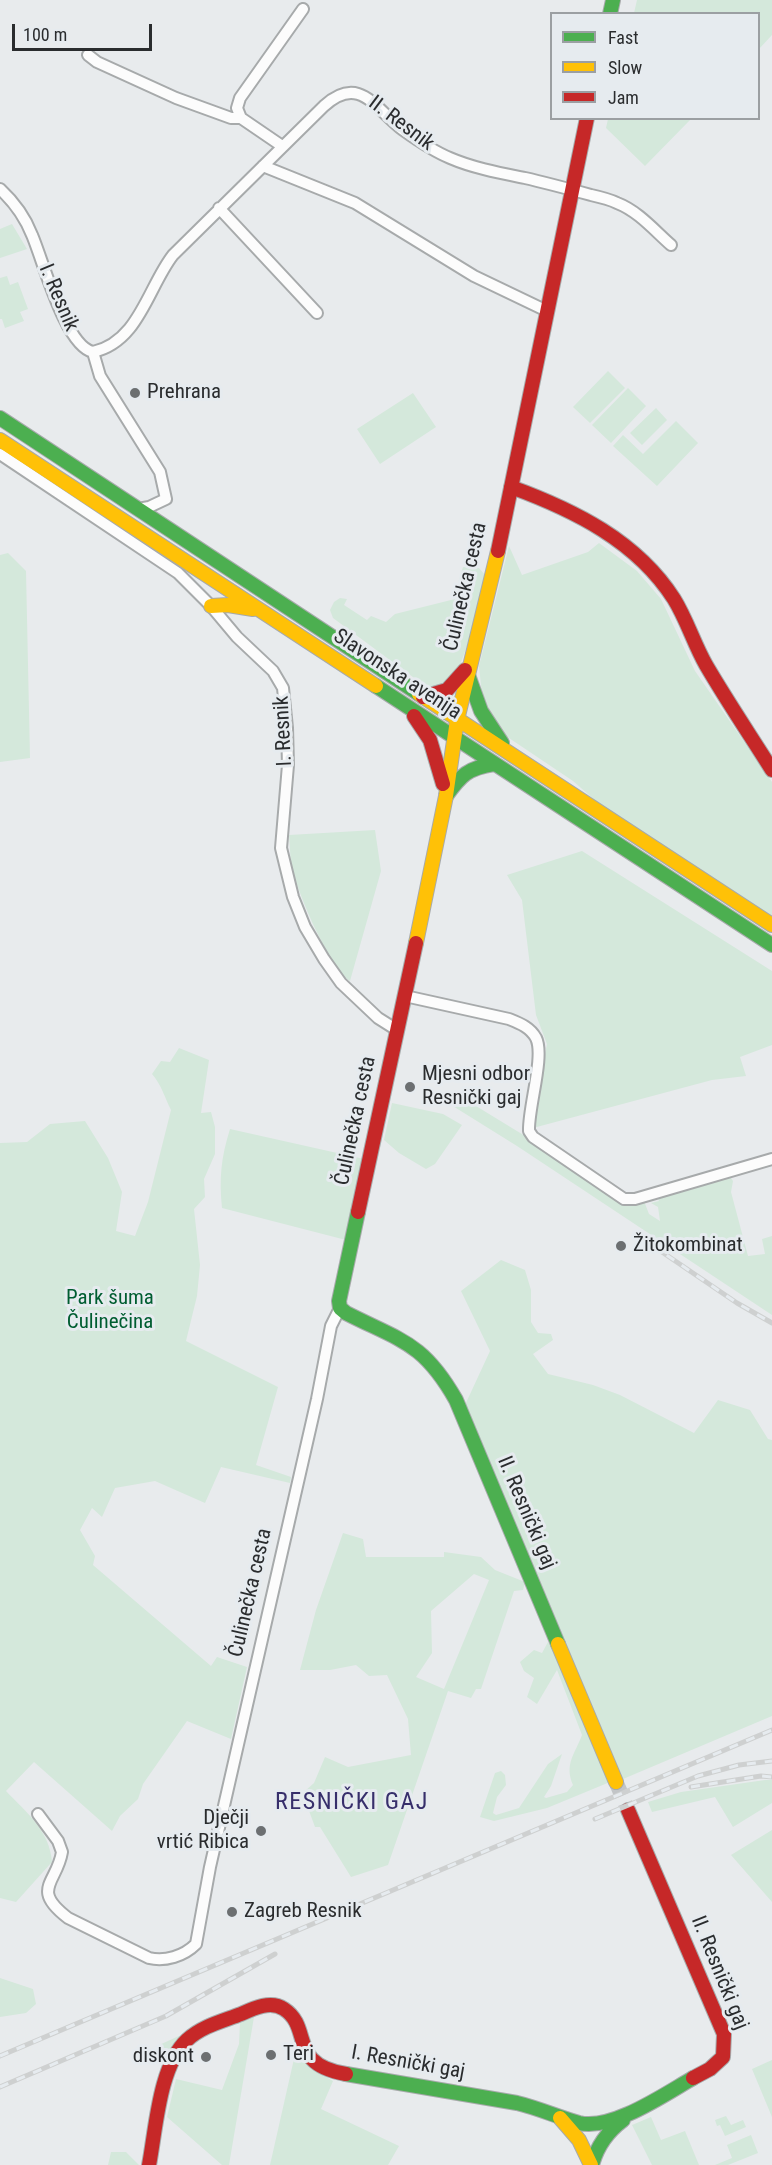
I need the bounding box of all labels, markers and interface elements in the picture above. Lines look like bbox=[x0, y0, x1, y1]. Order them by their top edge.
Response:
scale bar bbox=[15, 12, 154, 50]
legend bbox=[550, 12, 760, 120]
text: 100 m bbox=[23, 24, 67, 45]
text: Fast bbox=[608, 27, 639, 48]
text: Slow bbox=[608, 57, 642, 78]
text: Jam bbox=[608, 87, 639, 108]
street label: II. Resnik bbox=[363, 91, 439, 157]
street label: I. Resnik bbox=[33, 261, 83, 335]
place label: Prehrana bbox=[147, 380, 221, 406]
marker: Prehrana bbox=[128, 386, 142, 400]
street label: Čulinečka cesta bbox=[439, 520, 493, 654]
street label: Slavonska avenija bbox=[328, 624, 466, 726]
street label: I. Resnik bbox=[270, 695, 298, 767]
street label: Čulinečka cesta bbox=[330, 1054, 382, 1188]
place label: Mjesni odbor Resnički gaj bbox=[422, 1062, 530, 1112]
marker: Mjesni odbor Resnički gaj bbox=[403, 1080, 417, 1094]
place label: Žitokombinat bbox=[633, 1233, 743, 1259]
marker: Žitokombinat bbox=[614, 1239, 628, 1253]
park label: Park šuma Čulinečina bbox=[66, 1286, 154, 1336]
street label: II. Resnički gaj bbox=[491, 1453, 561, 1573]
street label: Čulinečka cesta bbox=[224, 1526, 278, 1660]
district label: RESNIČKI GAJ bbox=[275, 1789, 429, 1817]
place label: Dječji vrtić Ribica bbox=[157, 1806, 249, 1856]
marker: Dječji vrtić Ribica bbox=[254, 1824, 268, 1838]
place label: Zagreb Resnik bbox=[244, 1899, 362, 1925]
marker: Zagreb Resnik bbox=[225, 1905, 239, 1919]
street label: II. Resnički gaj bbox=[685, 1912, 753, 2034]
street label: I. Resnički gaj bbox=[349, 2041, 467, 2085]
place label: Teri bbox=[283, 2042, 314, 2068]
place label: diskont bbox=[133, 2044, 194, 2070]
marker: Teri bbox=[264, 2048, 278, 2062]
marker: diskont bbox=[199, 2050, 213, 2064]

